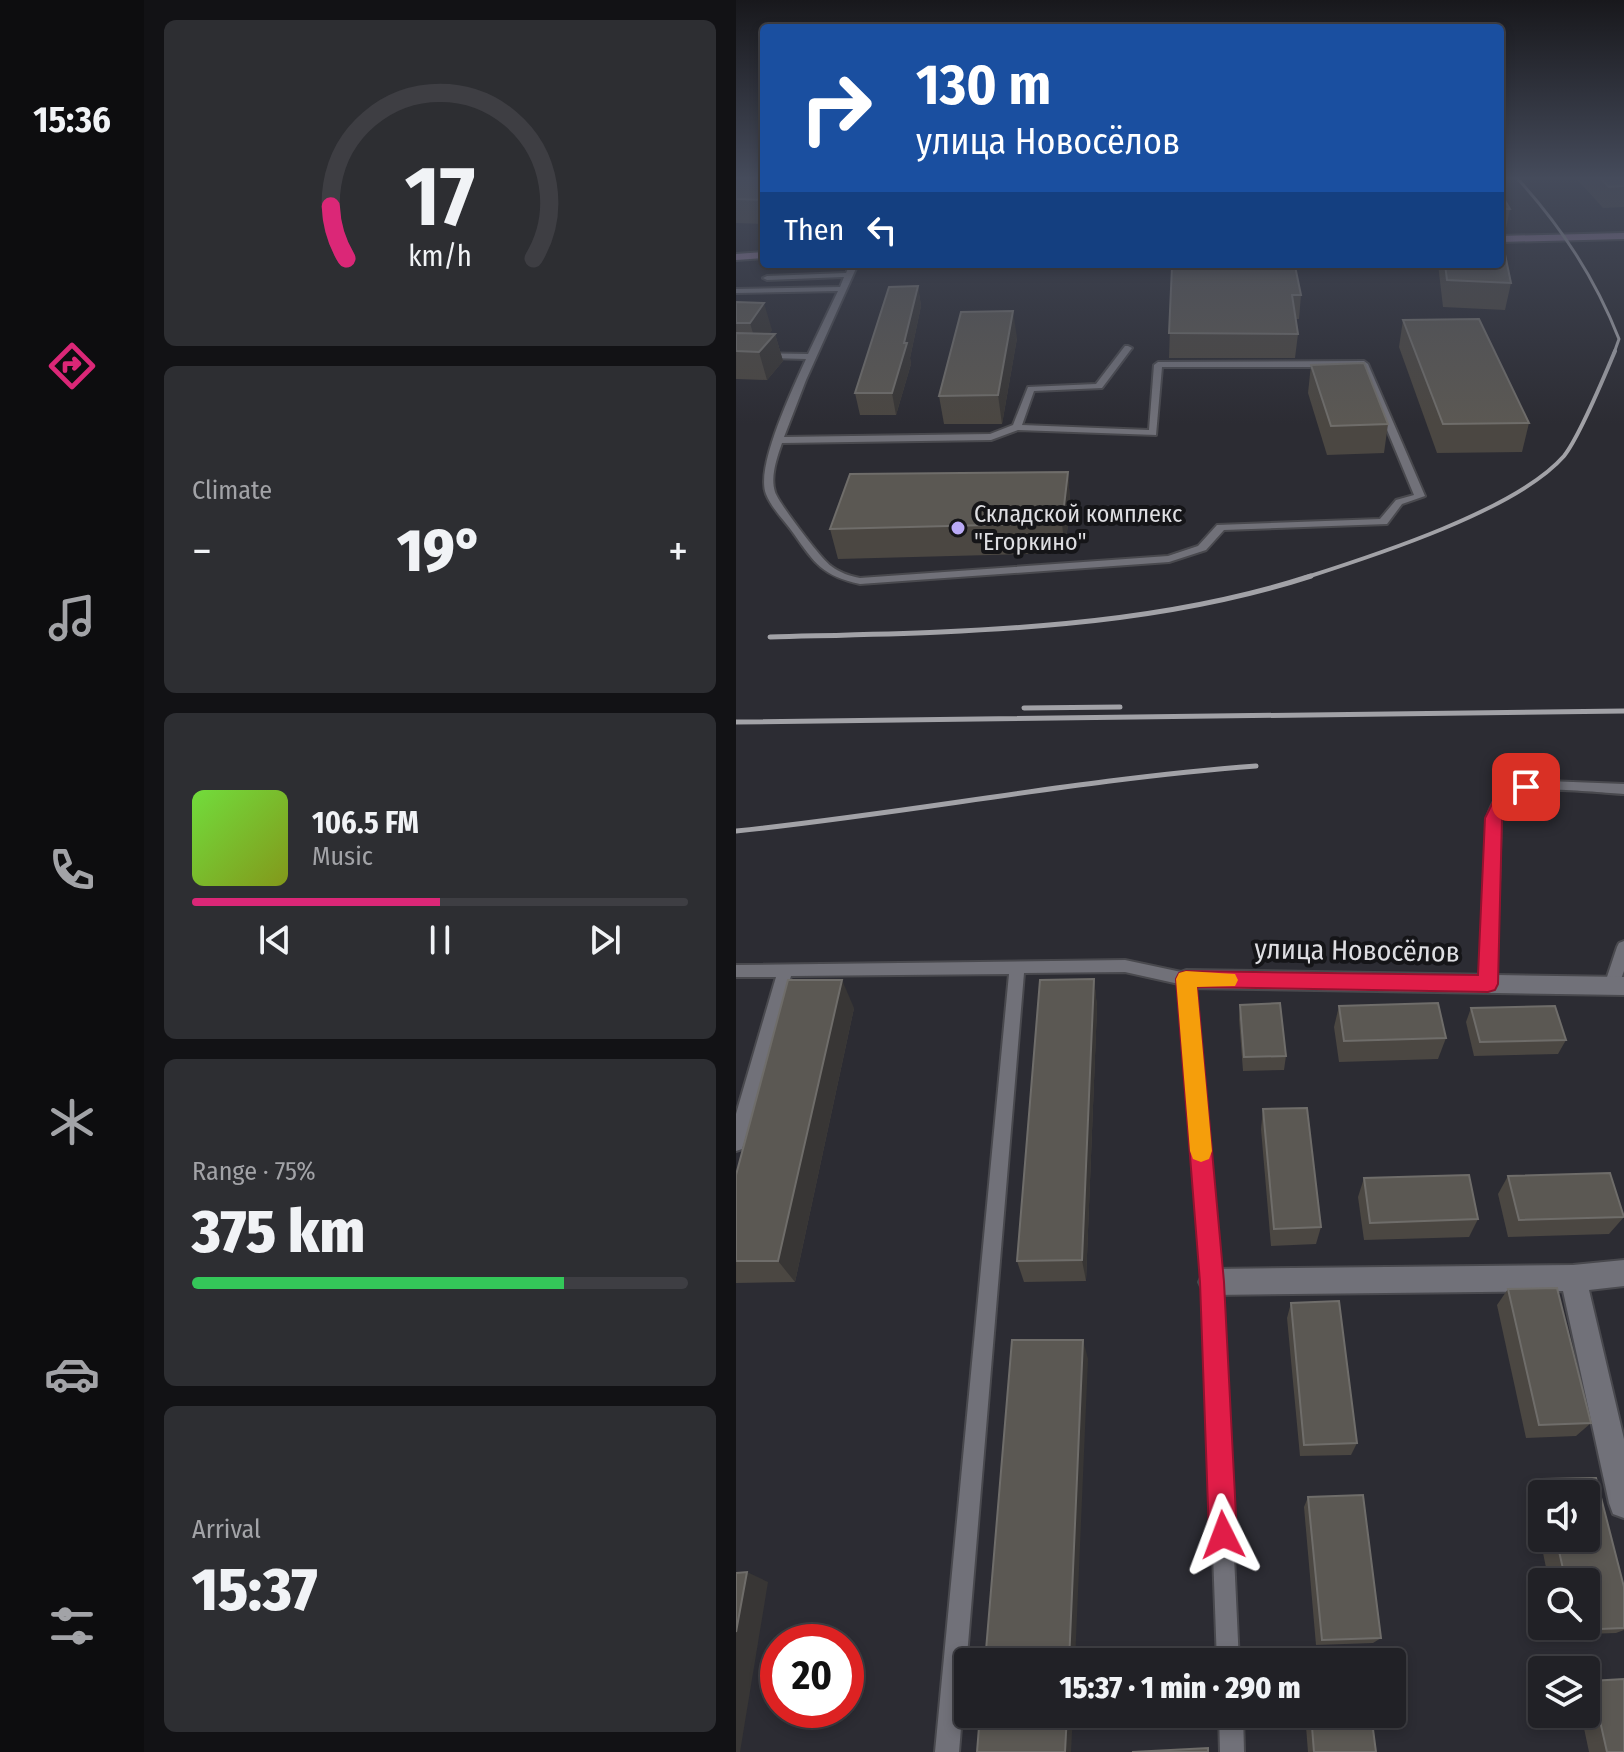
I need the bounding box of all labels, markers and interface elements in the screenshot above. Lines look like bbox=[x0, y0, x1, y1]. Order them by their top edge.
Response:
text: 130 m bbox=[916, 52, 1051, 119]
icon: right bbox=[784, 56, 888, 160]
text: 15:36 bbox=[33, 98, 111, 142]
text: улица Новосёлов bbox=[916, 120, 1180, 164]
text: 17 bbox=[405, 147, 475, 247]
icon: left bbox=[860, 208, 904, 252]
text: Then bbox=[784, 212, 844, 248]
text: km/h bbox=[408, 239, 472, 274]
icon: directions bbox=[44, 338, 100, 394]
text: Climate bbox=[192, 475, 272, 506]
place label: Складской комплекс "Егоркино" bbox=[974, 500, 1182, 556]
text: 19° bbox=[397, 515, 483, 587]
marker: Складской комплекс "Егоркино" bbox=[949, 519, 967, 537]
text: − bbox=[192, 525, 212, 578]
text: + bbox=[668, 525, 688, 578]
icon: music bbox=[44, 590, 100, 646]
pin bbox=[1492, 753, 1560, 821]
icon: arrive bbox=[1504, 765, 1548, 809]
text: 106.5 FM bbox=[312, 805, 419, 841]
text: Music bbox=[312, 841, 373, 872]
icon: phone bbox=[44, 842, 100, 898]
icon: previous bbox=[253, 918, 297, 962]
icon: pause bbox=[418, 918, 462, 962]
icon: next bbox=[583, 918, 627, 962]
street label: улица Новосёлов bbox=[1254, 932, 1460, 969]
icon: climate bbox=[44, 1094, 100, 1150]
text: Range · 75% bbox=[192, 1156, 316, 1187]
text: 375 km bbox=[192, 1196, 365, 1268]
icon: car bbox=[44, 1346, 100, 1402]
map controls bbox=[1528, 1480, 1600, 1728]
button: sound bbox=[1528, 1480, 1600, 1552]
position arrow bbox=[1181, 1493, 1265, 1577]
text: Arrival bbox=[192, 1514, 261, 1545]
text: 15:37 bbox=[192, 1554, 317, 1626]
button: search bbox=[1528, 1568, 1600, 1640]
icon: filters bbox=[44, 1598, 100, 1654]
speed limit sign: 20 bbox=[760, 1624, 864, 1728]
button: layers bbox=[1528, 1656, 1600, 1728]
text: 15:37 · 1 min · 290 m bbox=[1059, 1670, 1301, 1706]

